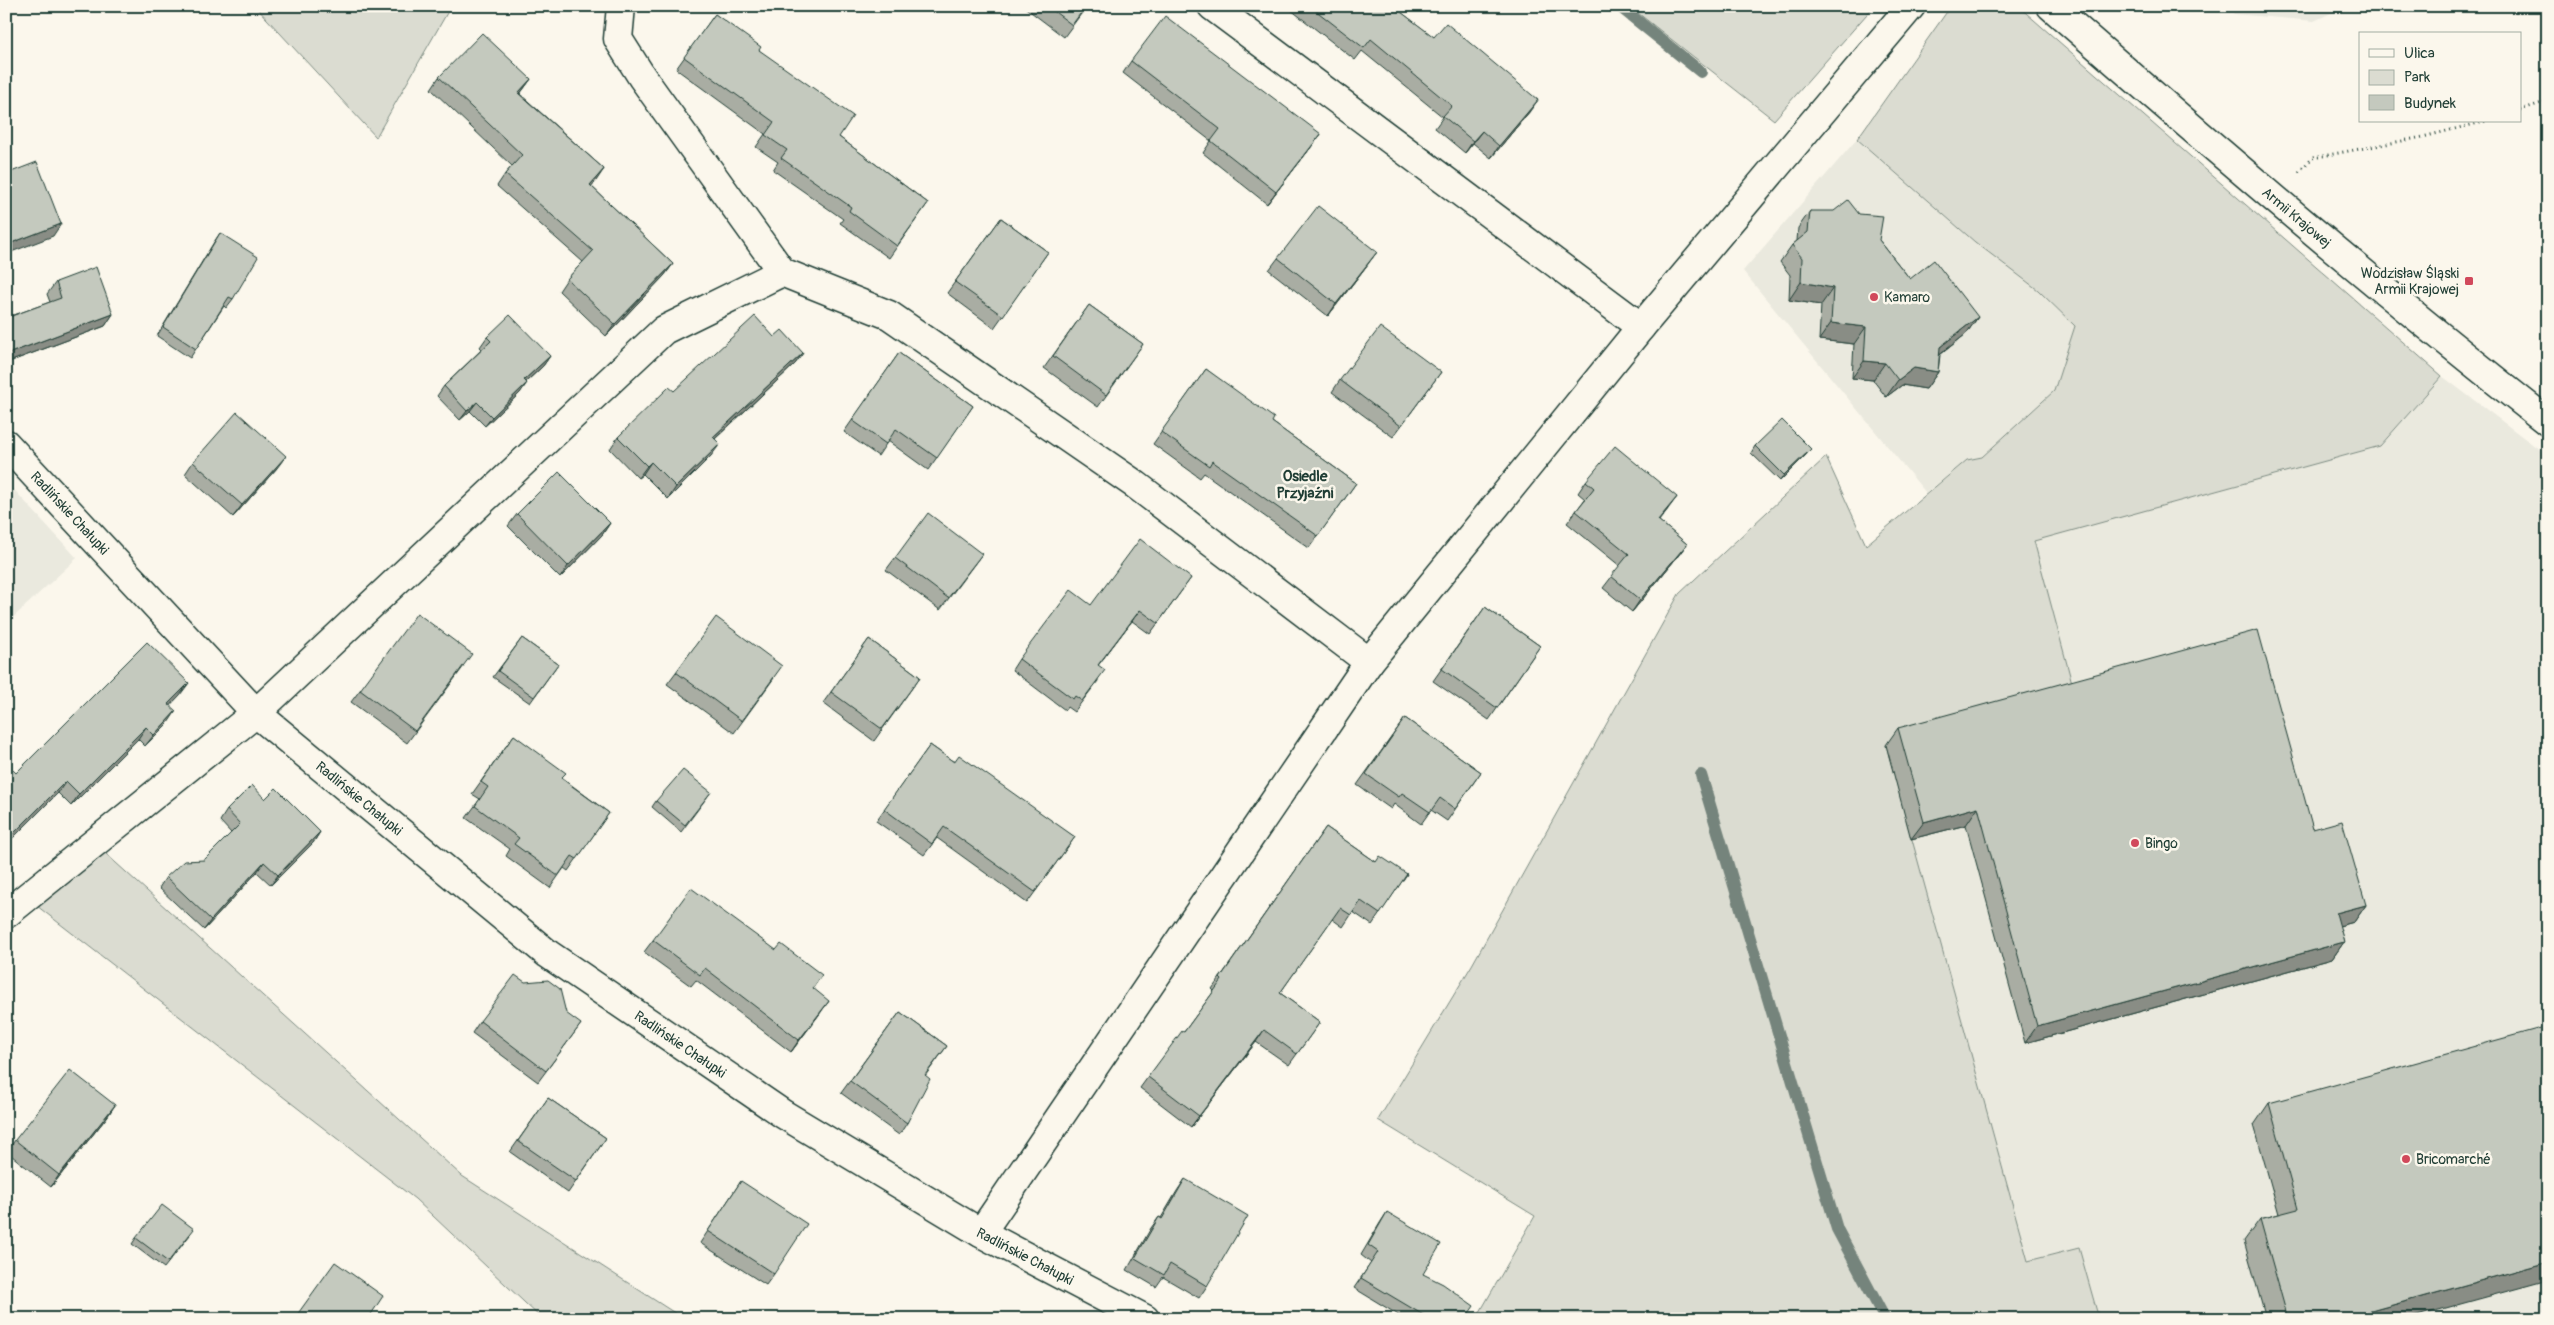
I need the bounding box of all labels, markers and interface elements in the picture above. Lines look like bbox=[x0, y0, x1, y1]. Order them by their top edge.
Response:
legend bbox=[2359, 32, 2522, 122]
text: Ulica bbox=[2404, 44, 2435, 63]
text: Park bbox=[2404, 68, 2431, 87]
text: Budynek bbox=[2404, 94, 2457, 113]
street label: Armii Krajowej bbox=[2259, 183, 2335, 251]
place label: Wodzisław Śląski Armii Krajowej bbox=[2361, 264, 2460, 298]
marker: Wodzisław Śląski Armii Krajowej bbox=[2463, 275, 2475, 287]
place label: Kamaro bbox=[1884, 289, 1931, 306]
marker: Kamaro bbox=[1868, 291, 1880, 303]
district label: Osiedle Przyjaźni bbox=[1277, 467, 1334, 503]
street label: Radlińskie Chałupki bbox=[27, 468, 113, 558]
street label: Radlińskie Chałupki bbox=[312, 757, 406, 839]
place label: Bingo bbox=[2145, 835, 2178, 852]
marker: Bingo bbox=[2129, 837, 2141, 849]
street label: Radlińskie Chałupki bbox=[631, 1007, 730, 1082]
place label: Bricomarché bbox=[2416, 1151, 2491, 1168]
marker: Bricomarché bbox=[2400, 1153, 2412, 1165]
street label: Radlińskie Chałupki bbox=[974, 1224, 1077, 1289]

